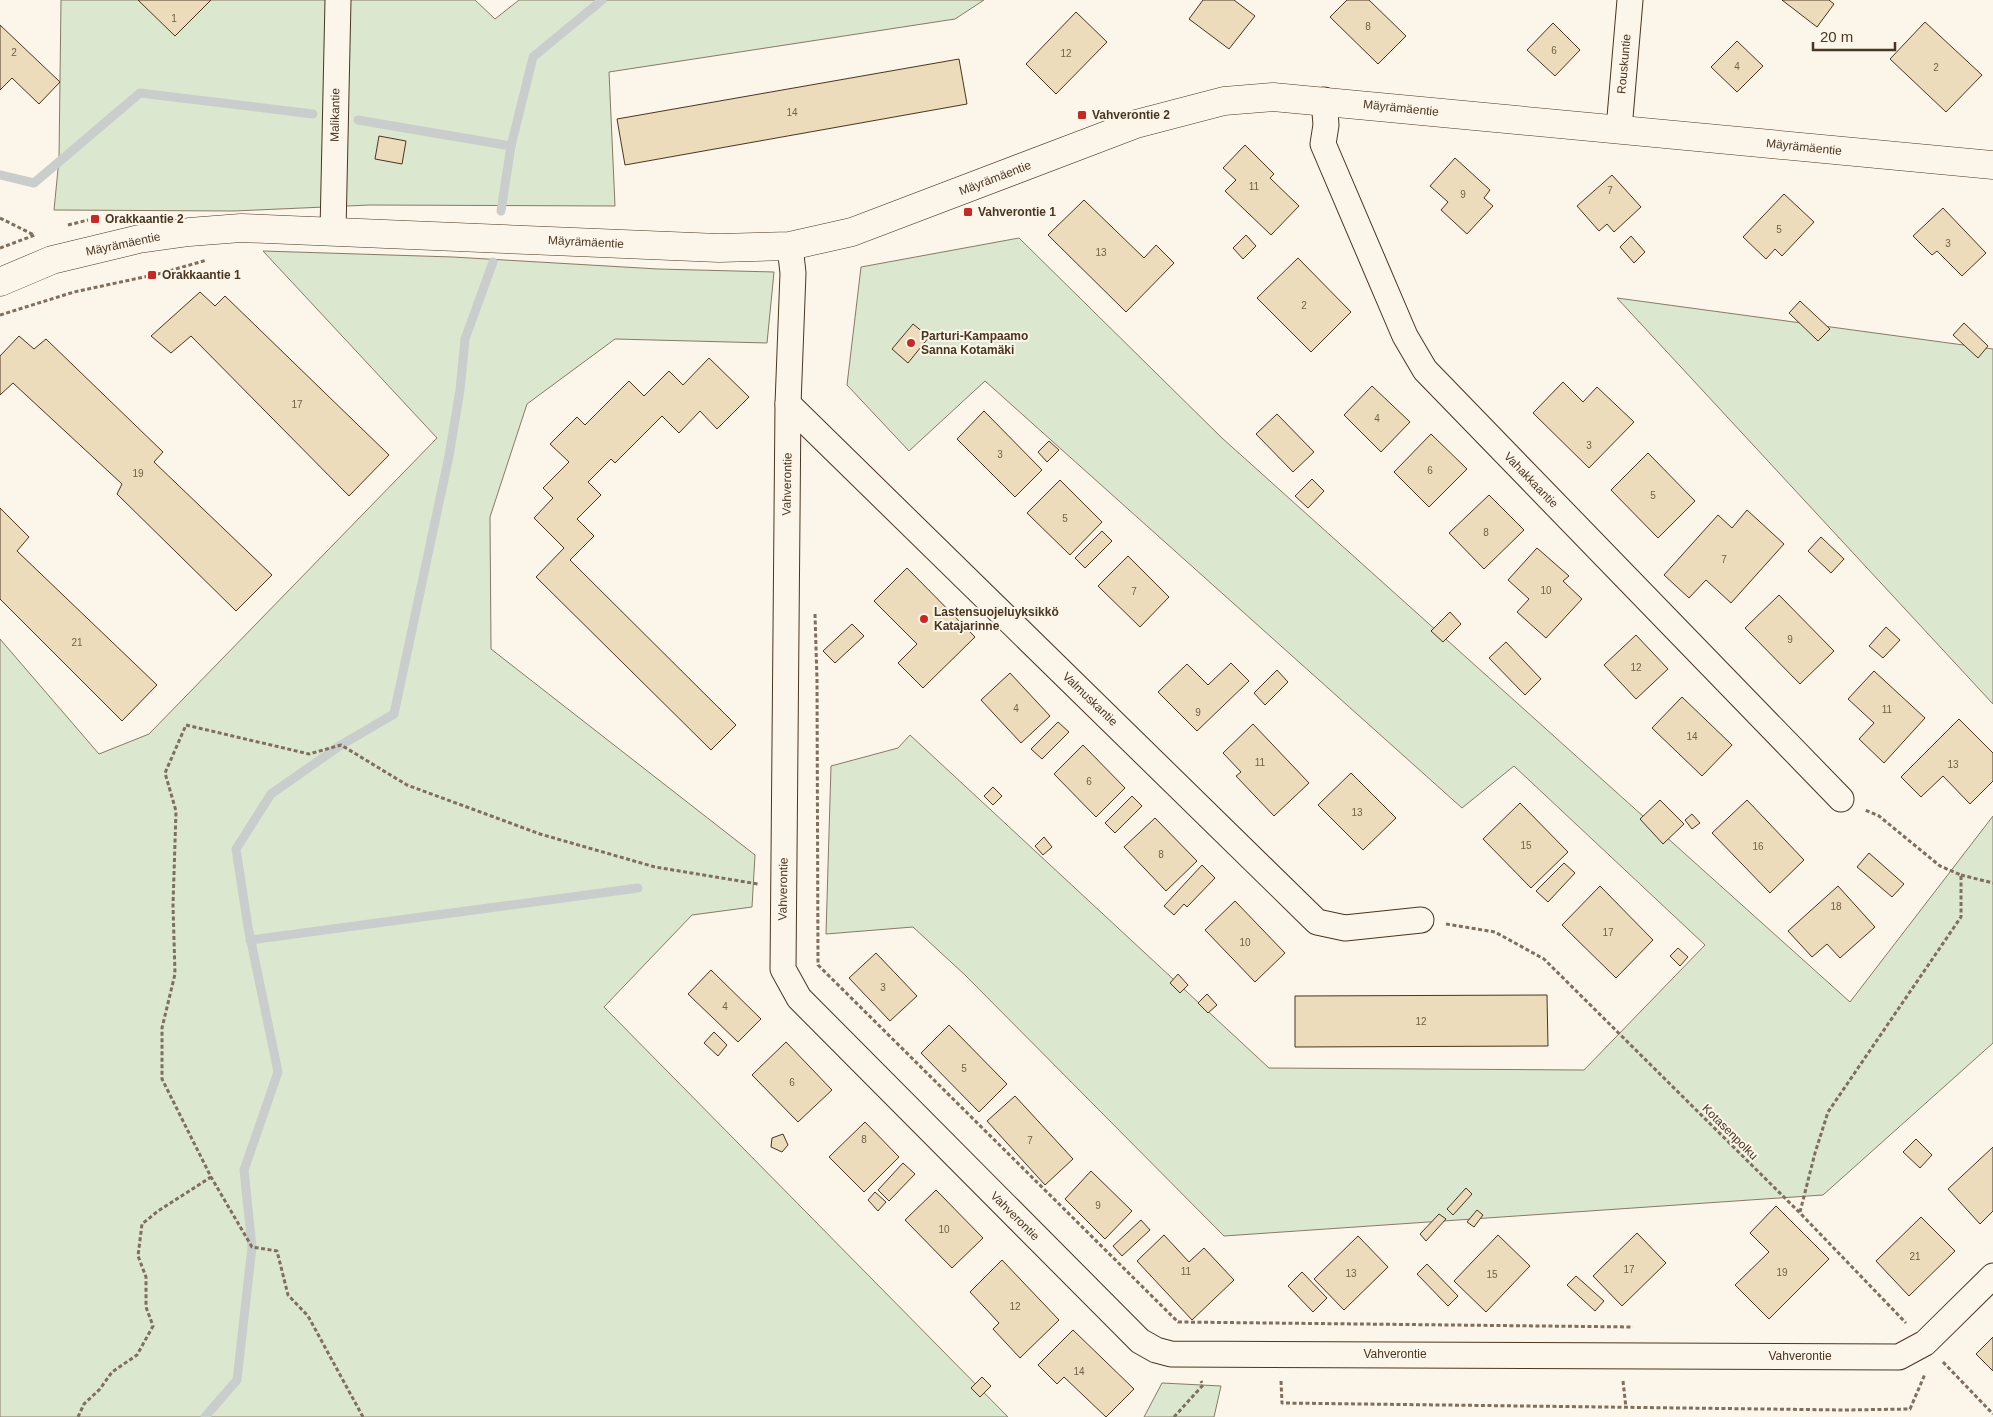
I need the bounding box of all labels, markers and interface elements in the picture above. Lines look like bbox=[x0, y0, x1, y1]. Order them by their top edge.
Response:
house number: 1 bbox=[171, 13, 177, 24]
scale bar bbox=[1813, 20, 1896, 52]
house number: 8 bbox=[1365, 21, 1371, 32]
text: 20 m bbox=[1820, 28, 1853, 45]
street label: Rouskuntie bbox=[1614, 33, 1634, 95]
house number: 6 bbox=[1551, 45, 1557, 56]
house number: 2 bbox=[11, 47, 17, 58]
house number: 12 bbox=[1060, 48, 1072, 59]
house number: 4 bbox=[1734, 61, 1740, 72]
house number: 2 bbox=[1933, 62, 1939, 73]
street label: Malikantie bbox=[328, 88, 342, 142]
street label: Mäyrämäentie bbox=[1362, 97, 1440, 119]
house number: 14 bbox=[786, 107, 798, 118]
place label: Vahverontie 2 bbox=[1092, 108, 1170, 122]
marker: Vahverontie 2 bbox=[1076, 109, 1088, 121]
street label: Mäyrämäentie bbox=[1765, 136, 1843, 158]
street label: Mäyrämäentie bbox=[957, 158, 1033, 198]
house number: 11 bbox=[1249, 181, 1260, 192]
house number: 7 bbox=[1607, 185, 1613, 196]
house number: 9 bbox=[1460, 189, 1466, 200]
place label: Vahverontie 1 bbox=[978, 205, 1056, 219]
marker: Vahverontie 1 bbox=[962, 206, 974, 218]
place label: Orakkaantie 2 bbox=[105, 212, 184, 226]
marker: Orakkaantie 2 bbox=[89, 213, 101, 225]
house number: 5 bbox=[1776, 224, 1782, 235]
street label: Mäyrämäentie bbox=[84, 229, 162, 259]
street label: Mäyrämäentie bbox=[548, 233, 625, 251]
house number: 3 bbox=[1945, 238, 1951, 249]
house number: 13 bbox=[1095, 247, 1107, 258]
place label: Orakkaantie 1 bbox=[162, 268, 241, 282]
marker: Orakkaantie 1 bbox=[146, 269, 158, 281]
house number: 2 bbox=[1301, 300, 1307, 311]
place label: Parturi-Kampaamo Sanna Kotamäki bbox=[921, 329, 1028, 357]
marker: Parturi-Kampaamo Sanna Kotamäki bbox=[905, 337, 917, 349]
house number: 17 bbox=[291, 399, 303, 410]
house number: 4 bbox=[1374, 413, 1380, 424]
house number: 3 bbox=[1586, 440, 1592, 451]
house number: 3 bbox=[997, 449, 1003, 460]
street label: Vahakkaantie bbox=[1501, 449, 1561, 511]
street label: Vahverontie bbox=[779, 452, 795, 516]
house number: 6 bbox=[1427, 465, 1433, 476]
house number: 19 bbox=[132, 468, 144, 479]
house number: 5 bbox=[1650, 490, 1656, 501]
house number: 5 bbox=[1062, 513, 1068, 524]
house number: 8 bbox=[1483, 527, 1489, 538]
house number: 7 bbox=[1721, 554, 1727, 565]
house number: 10 bbox=[1540, 585, 1552, 596]
house number: 7 bbox=[1131, 586, 1137, 597]
place label: Lastensuojeluyksikkö Katajarinne bbox=[934, 605, 1059, 633]
marker: Lastensuojeluyksikkö Katajarinne bbox=[918, 613, 930, 625]
house number: 9 bbox=[1787, 634, 1793, 645]
house number: 21 bbox=[71, 637, 83, 648]
house number: 12 bbox=[1630, 662, 1642, 673]
street label: Valmuskantie bbox=[1060, 669, 1121, 729]
house number: 4 bbox=[1013, 703, 1019, 714]
house number: 11 bbox=[1882, 704, 1893, 715]
house number: 9 bbox=[1195, 707, 1201, 718]
house number: 14 bbox=[1686, 731, 1698, 742]
house number: 11 bbox=[1255, 757, 1266, 768]
house number: 13 bbox=[1947, 759, 1959, 770]
house number: 6 bbox=[1086, 776, 1092, 787]
house number: 13 bbox=[1351, 807, 1363, 818]
house number: 15 bbox=[1520, 840, 1532, 851]
house number: 16 bbox=[1752, 841, 1764, 852]
house number: 8 bbox=[1158, 849, 1164, 860]
street label: Vahverontie bbox=[775, 857, 791, 921]
house number: 18 bbox=[1830, 901, 1842, 912]
house number: 17 bbox=[1602, 927, 1614, 938]
house number: 10 bbox=[1239, 937, 1251, 948]
house number: 3 bbox=[880, 982, 886, 993]
house number: 4 bbox=[722, 1001, 728, 1012]
house number: 12 bbox=[1415, 1016, 1427, 1027]
house number: 5 bbox=[961, 1063, 967, 1074]
house number: 6 bbox=[789, 1077, 795, 1088]
street label: Kotasenpolku bbox=[1699, 1101, 1761, 1163]
house number: 8 bbox=[861, 1134, 867, 1145]
house number: 7 bbox=[1027, 1135, 1033, 1146]
street label: Vahverontie bbox=[988, 1189, 1043, 1244]
house number: 9 bbox=[1095, 1200, 1101, 1211]
house number: 10 bbox=[938, 1224, 950, 1235]
house number: 21 bbox=[1909, 1251, 1921, 1262]
house number: 17 bbox=[1623, 1264, 1635, 1275]
house number: 11 bbox=[1181, 1266, 1192, 1277]
house number: 19 bbox=[1776, 1267, 1788, 1278]
house number: 13 bbox=[1345, 1268, 1357, 1279]
house number: 15 bbox=[1486, 1269, 1498, 1280]
house number: 12 bbox=[1009, 1301, 1021, 1312]
street label: Vahverontie bbox=[1363, 1347, 1427, 1361]
street label: Vahverontie bbox=[1768, 1349, 1832, 1363]
house number: 14 bbox=[1073, 1366, 1085, 1377]

